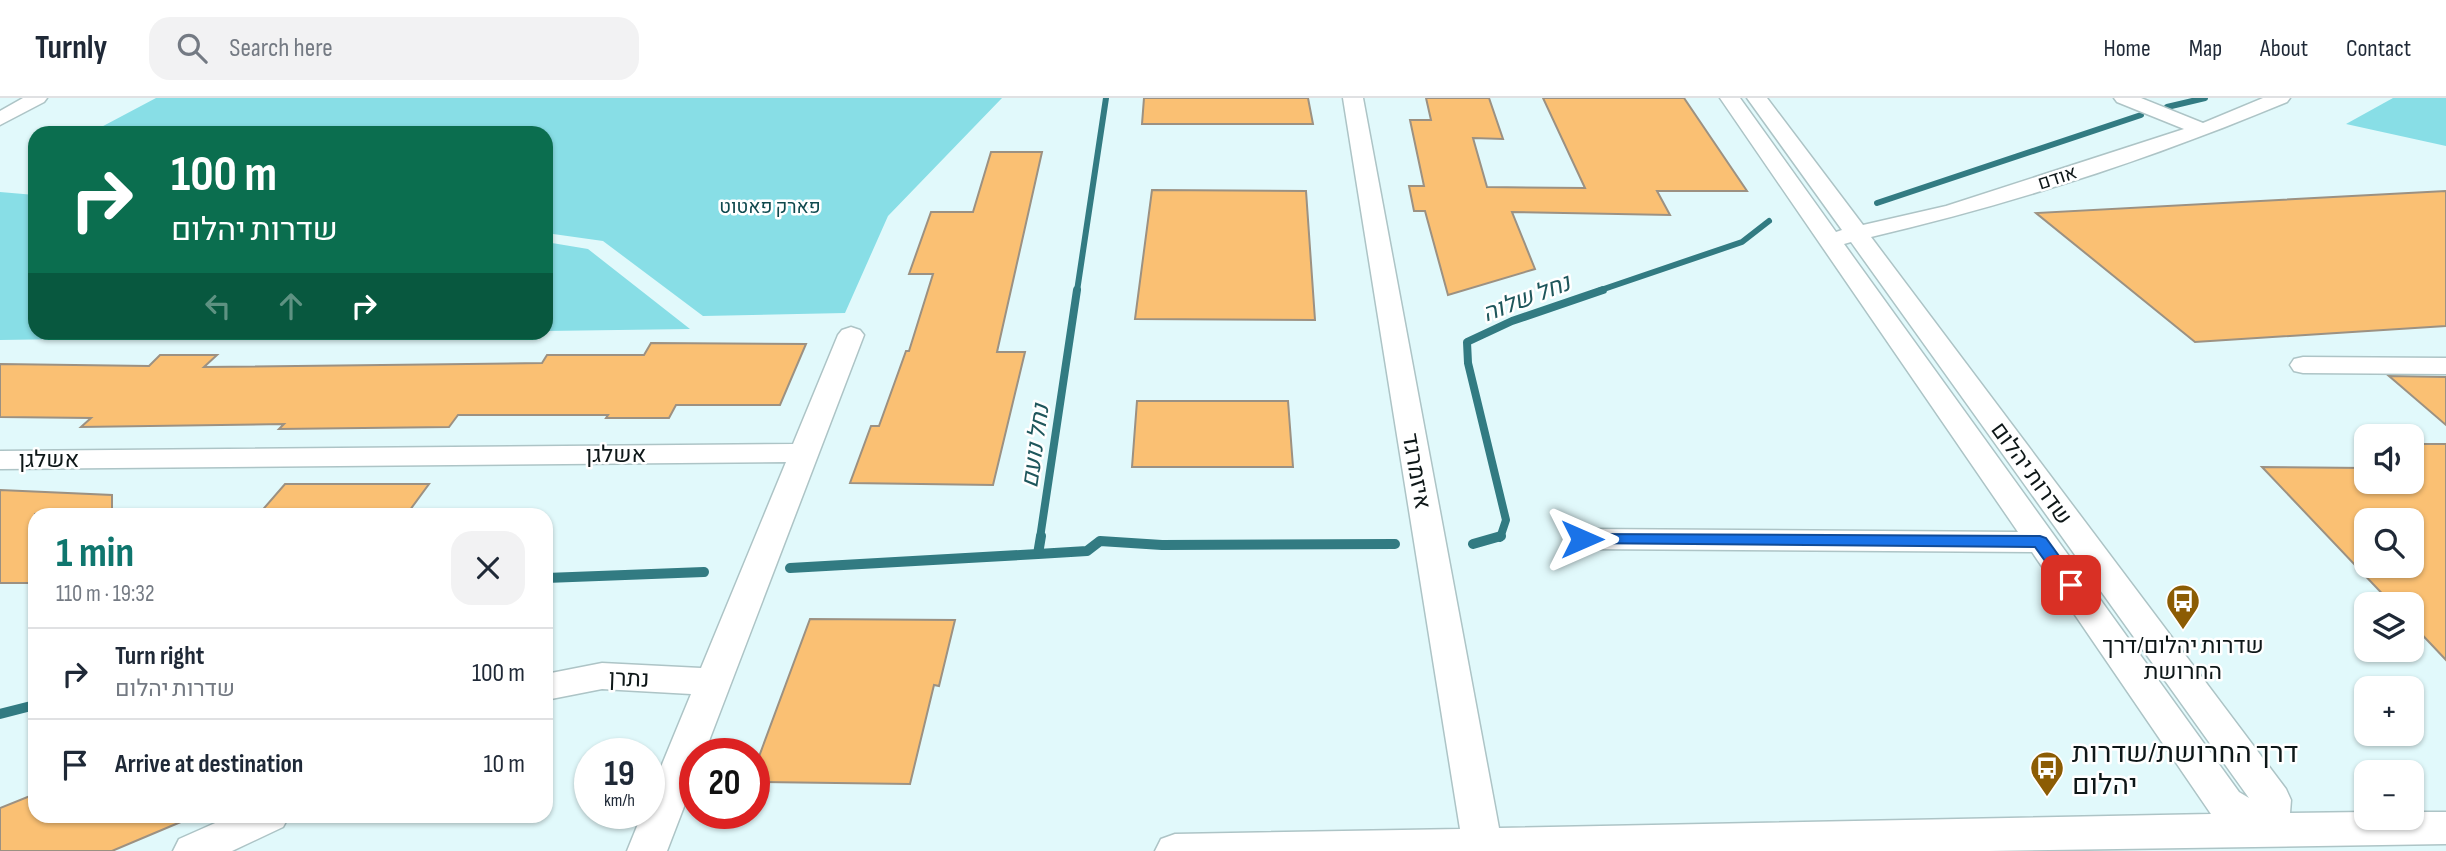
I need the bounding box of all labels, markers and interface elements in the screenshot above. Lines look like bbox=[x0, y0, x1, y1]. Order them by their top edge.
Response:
search box bbox=[149, 17, 639, 80]
text: Turnly bbox=[35, 28, 107, 68]
icon: search bbox=[173, 29, 211, 67]
text: Search here bbox=[229, 33, 333, 64]
text: Home bbox=[2103, 34, 2151, 63]
text: Map bbox=[2189, 34, 2222, 63]
text: About bbox=[2260, 34, 2308, 63]
text: Contact bbox=[2346, 34, 2411, 63]
text: 100 m bbox=[171, 146, 277, 205]
icon: right bbox=[56, 154, 147, 245]
street label: אודם bbox=[2035, 161, 2080, 196]
park label: פארק פאטוט bbox=[719, 196, 821, 219]
text: שדרות יהלום bbox=[171, 211, 338, 250]
water label: נחל שלוה bbox=[1478, 268, 1576, 328]
icon: left bbox=[199, 287, 237, 325]
icon: ahead bbox=[272, 287, 310, 325]
icon: right bbox=[345, 287, 383, 325]
water label: נחל נועם bbox=[1015, 400, 1056, 490]
street label: שדרות יהלום bbox=[1985, 417, 2078, 530]
map controls bbox=[2354, 424, 2424, 830]
button: sound bbox=[2354, 424, 2424, 494]
street label: איזמרגד bbox=[1396, 431, 1436, 511]
street label: אשלגן bbox=[586, 441, 646, 469]
street label: אשלגן bbox=[19, 446, 79, 474]
position arrow bbox=[1545, 502, 1619, 576]
button: search bbox=[2354, 508, 2424, 578]
text: 1 min bbox=[56, 528, 134, 579]
button: close bbox=[451, 531, 525, 605]
pin bbox=[2041, 555, 2101, 615]
icon: arrive bbox=[2052, 566, 2090, 604]
text: 110 m · 19:32 bbox=[56, 580, 154, 608]
bus stop icon: שדרות יהלום/דרך החרושת bbox=[2164, 582, 2202, 631]
button: layers bbox=[2354, 592, 2424, 662]
place label: שדרות יהלום/דרך החרושת bbox=[2102, 632, 2264, 686]
text: Turn right bbox=[115, 641, 204, 672]
icon: right bbox=[56, 655, 94, 693]
text: 100 m bbox=[472, 658, 525, 689]
street label: נתרן bbox=[608, 664, 650, 694]
text: שדרות יהלום bbox=[115, 675, 235, 703]
button: + bbox=[2354, 676, 2424, 746]
place label: דרך החרושת/שדרות יהלום bbox=[2072, 737, 2298, 802]
speed limit sign: 20 bbox=[679, 738, 770, 829]
icon: arrive bbox=[56, 746, 94, 784]
text: Arrive at destination bbox=[115, 749, 303, 780]
text: 10 m bbox=[483, 749, 525, 780]
bus stop icon: דרך החרושת/שדרות יהלום bbox=[2028, 749, 2066, 798]
text: 19 bbox=[604, 753, 635, 796]
button: − bbox=[2354, 760, 2424, 830]
text: km/h bbox=[604, 790, 635, 811]

